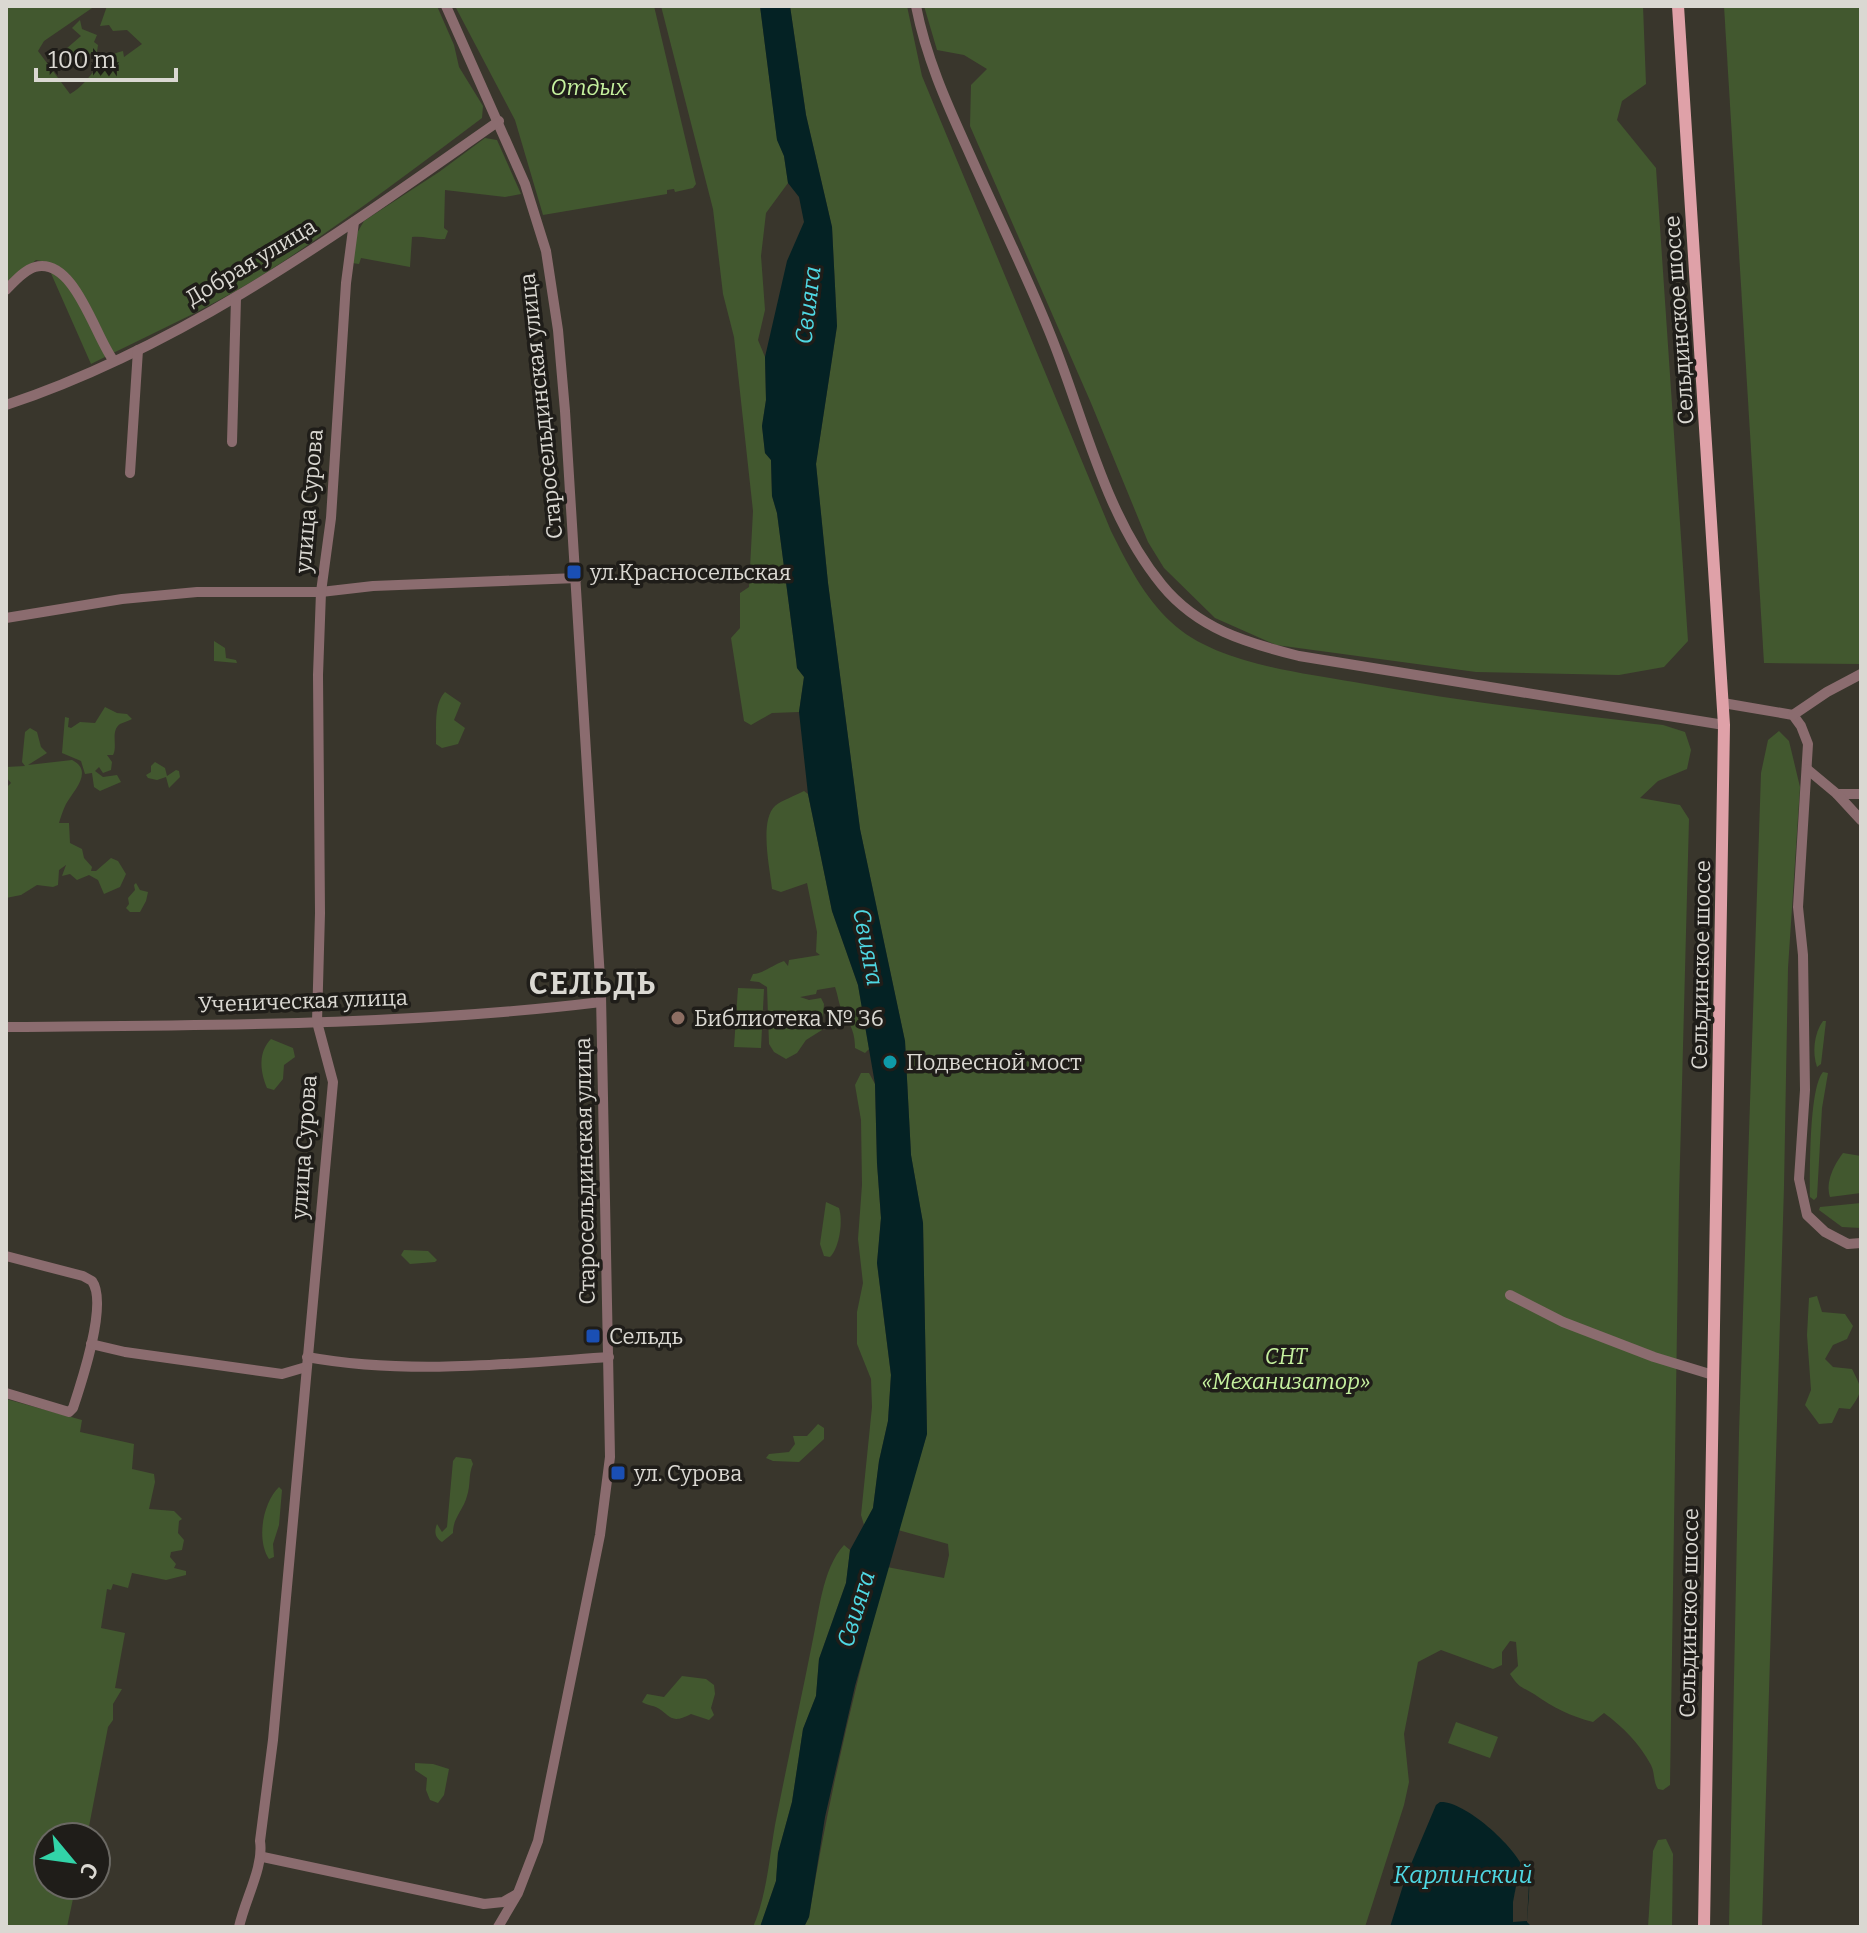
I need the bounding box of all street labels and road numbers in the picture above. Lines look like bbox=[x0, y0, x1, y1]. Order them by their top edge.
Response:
street label: Добрая улица bbox=[181, 213, 321, 311]
street label: Сельдинское шоссе bbox=[1658, 214, 1700, 426]
street label: Старосельдинская улица bbox=[514, 272, 568, 540]
street label: улица Сурова bbox=[289, 428, 329, 575]
street label: Сельдинское шоссе bbox=[1686, 860, 1716, 1070]
street label: Ученическая улица bbox=[198, 984, 408, 1018]
street label: Старосельдинская улица bbox=[569, 1037, 601, 1305]
street label: улица Сурова bbox=[285, 1074, 323, 1221]
street label: Сельдинское шоссе bbox=[1674, 1508, 1704, 1718]

